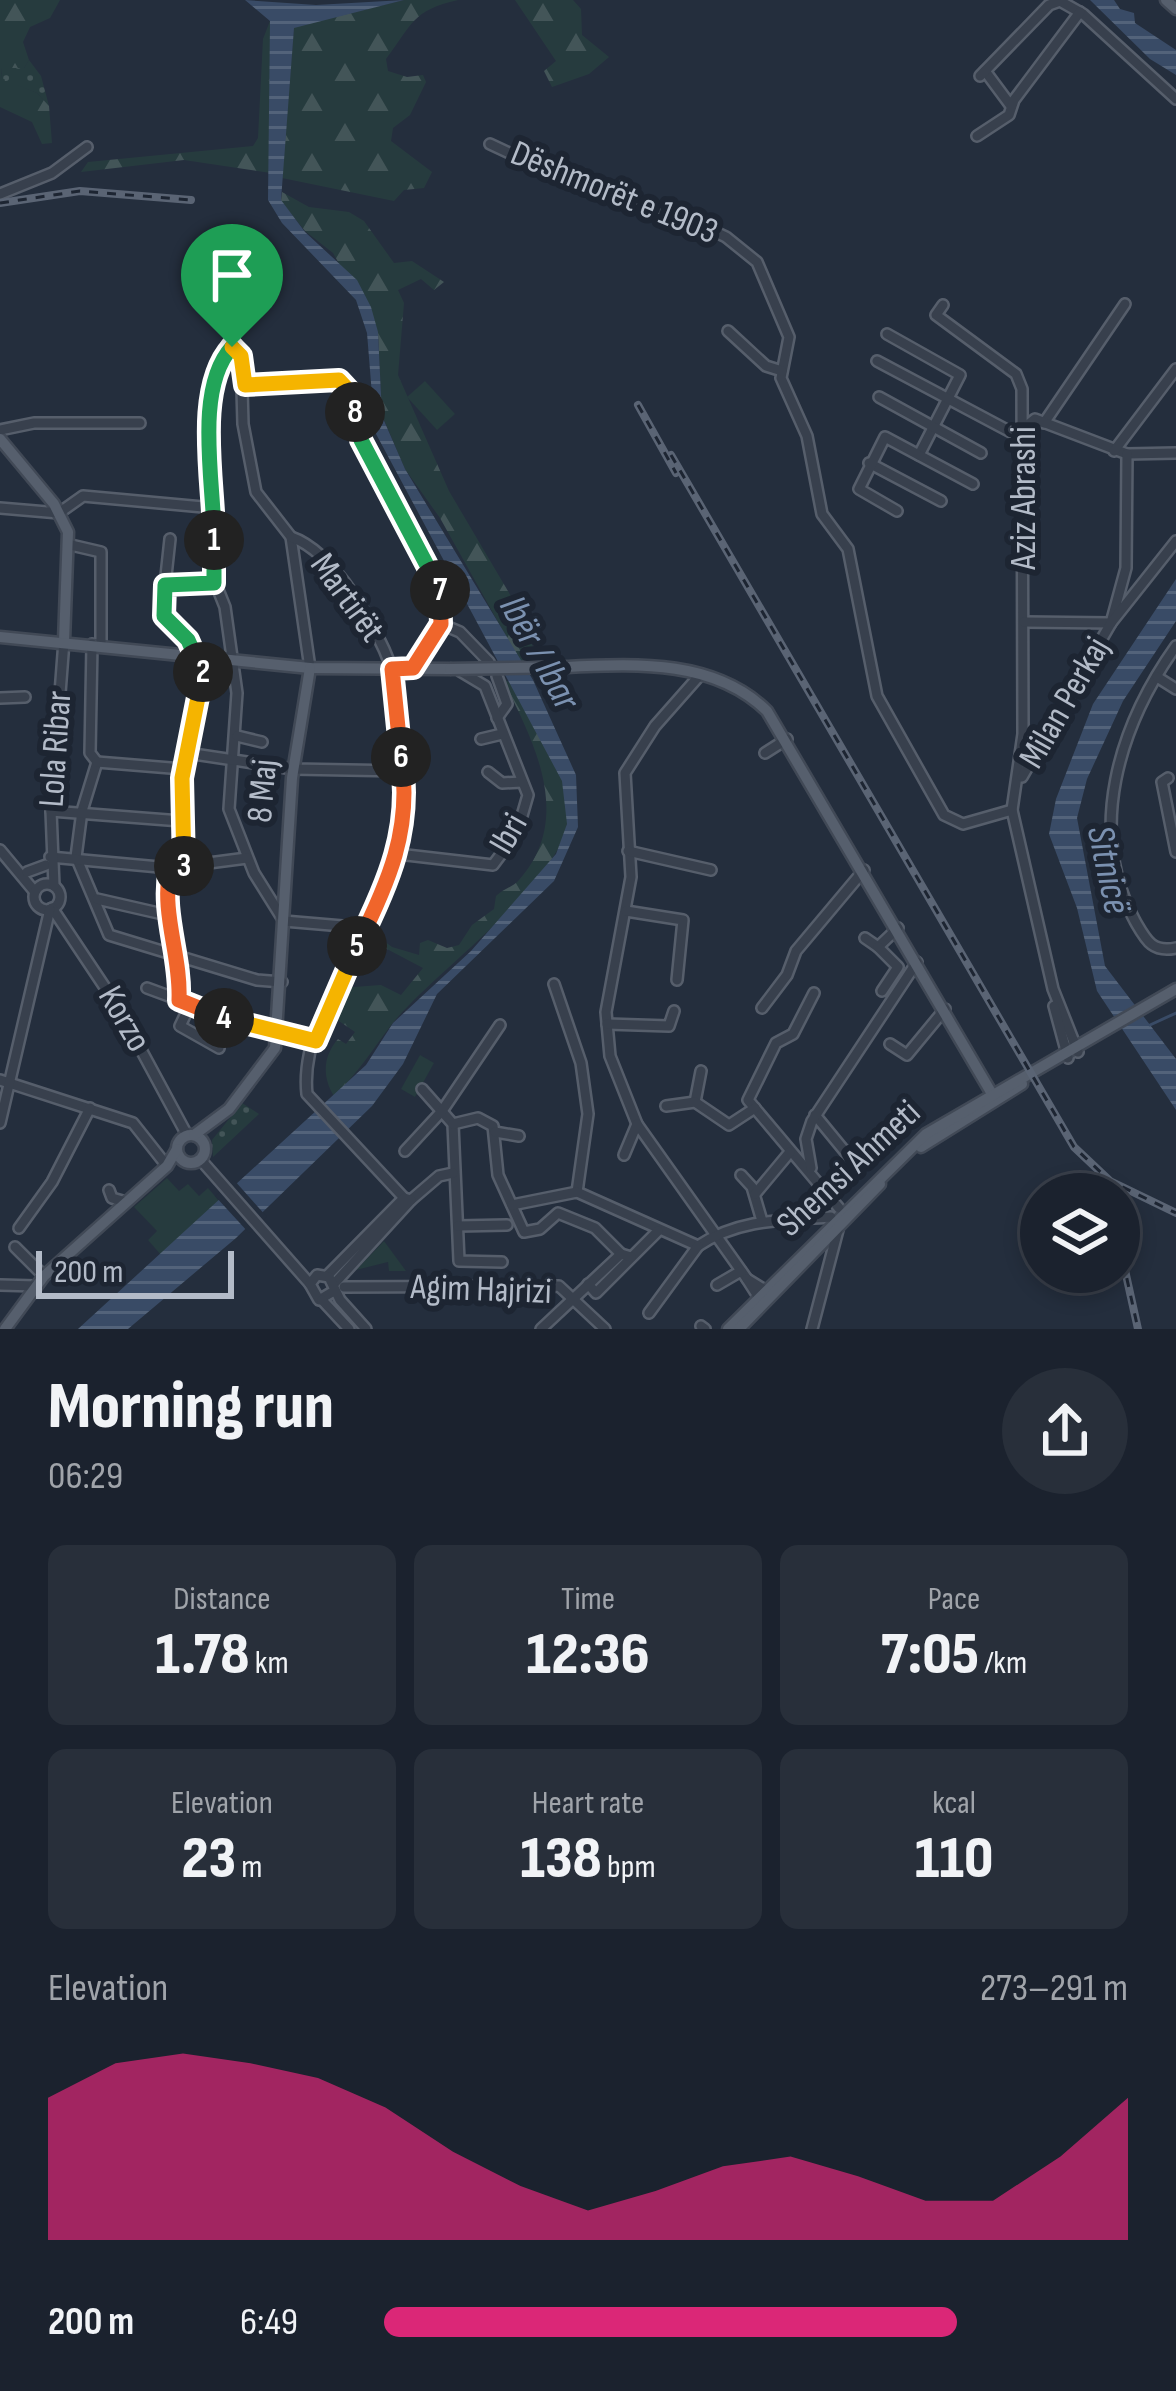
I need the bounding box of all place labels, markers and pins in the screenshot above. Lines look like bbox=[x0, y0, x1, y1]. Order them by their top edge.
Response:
pin bbox=[181, 224, 283, 347]
pin: 8 bbox=[325, 382, 385, 442]
pin: 1 bbox=[184, 510, 244, 570]
pin: 7 bbox=[410, 560, 470, 620]
pin: 2 bbox=[173, 642, 233, 702]
pin: 6 bbox=[371, 727, 431, 787]
pin: 3 bbox=[154, 836, 214, 896]
pin: 5 bbox=[327, 916, 387, 976]
pin: 4 bbox=[194, 988, 254, 1048]

